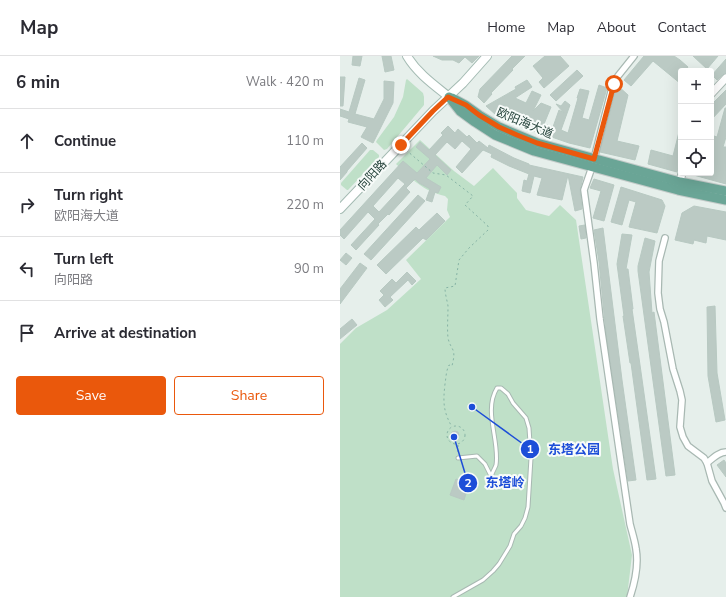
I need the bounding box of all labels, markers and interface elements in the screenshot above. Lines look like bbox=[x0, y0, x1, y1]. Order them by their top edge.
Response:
text: Map bbox=[20, 15, 58, 41]
text: Home bbox=[487, 18, 525, 37]
text: Map bbox=[547, 18, 575, 37]
text: About bbox=[597, 18, 636, 37]
text: Contact bbox=[658, 18, 706, 37]
map controls bbox=[678, 68, 714, 176]
button: + bbox=[678, 68, 714, 104]
text: 6 min bbox=[16, 71, 60, 94]
text: Walk · 420 m bbox=[246, 73, 324, 91]
route start bbox=[605, 75, 623, 93]
street label: 欧阳海大道 bbox=[494, 104, 556, 142]
button: − bbox=[678, 104, 714, 140]
icon: ahead bbox=[16, 130, 38, 152]
text: Continue bbox=[54, 131, 116, 151]
text: 110 m bbox=[286, 132, 324, 150]
route end bbox=[392, 136, 410, 154]
button: locate bbox=[678, 140, 714, 176]
street label: 向阳路 bbox=[354, 156, 390, 194]
text: Turn right bbox=[54, 185, 123, 205]
icon: right bbox=[16, 194, 38, 216]
text: 220 m bbox=[286, 196, 324, 214]
text: 欧阳海大道 bbox=[54, 207, 119, 225]
text: Turn left bbox=[54, 249, 113, 269]
icon: left bbox=[16, 258, 38, 280]
text: 90 m bbox=[294, 260, 324, 278]
text: 向阳路 bbox=[54, 271, 93, 289]
icon: arrive bbox=[16, 322, 38, 344]
text: Arrive at destination bbox=[54, 323, 197, 343]
button: Save bbox=[16, 376, 166, 415]
button: Share bbox=[174, 376, 324, 415]
callout: 东塔公园 bbox=[520, 437, 608, 462]
text: 1 bbox=[526, 441, 534, 457]
text: 东塔公园 bbox=[548, 441, 600, 459]
callout: 东塔岭 bbox=[458, 470, 533, 495]
text: 东塔岭 bbox=[485, 474, 525, 492]
text: 2 bbox=[464, 475, 472, 491]

